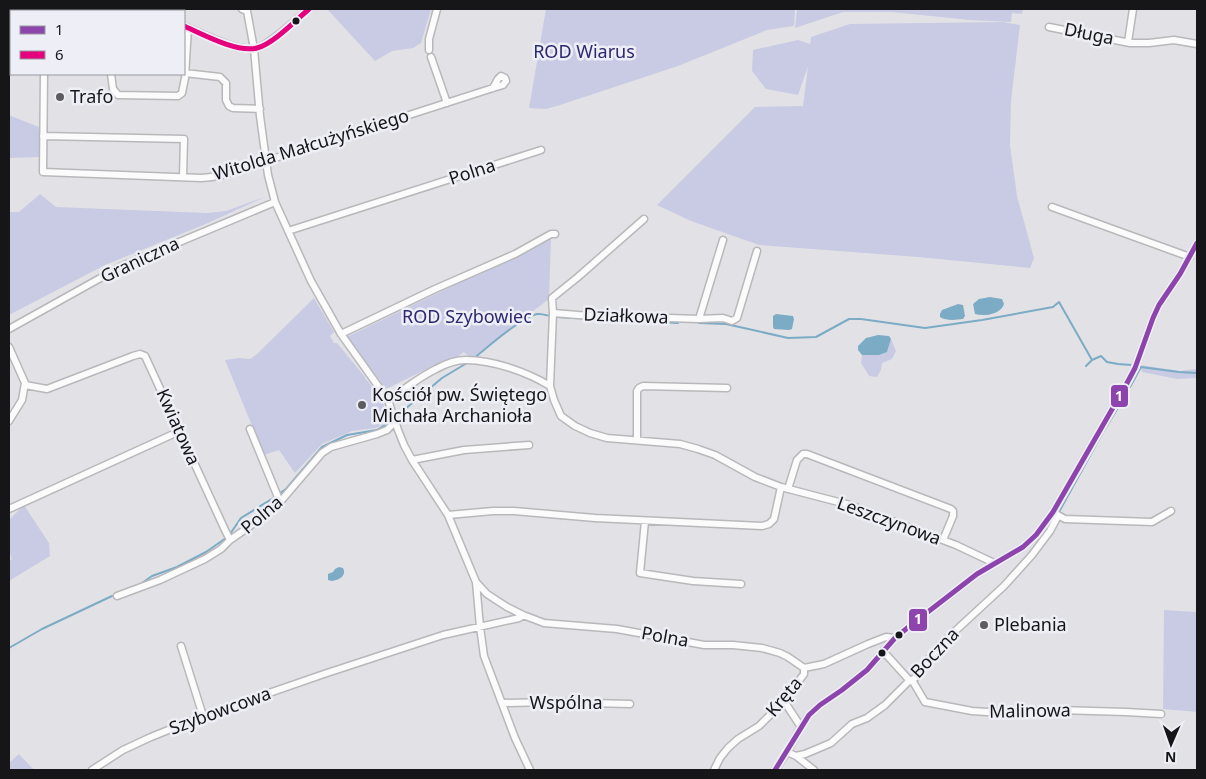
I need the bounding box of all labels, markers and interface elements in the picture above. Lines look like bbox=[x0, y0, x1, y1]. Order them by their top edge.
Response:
legend bbox=[10, 10, 185, 75]
unlabelled marker bbox=[291, 16, 301, 26]
street label: Długa bbox=[1062, 16, 1116, 50]
text: 1 bbox=[55, 19, 64, 39]
park label: ROD Wiarus bbox=[533, 39, 635, 63]
text: 6 bbox=[55, 44, 64, 64]
place label: Trafo bbox=[70, 84, 113, 108]
marker: Trafo bbox=[54, 91, 66, 103]
street label: Witolda Małcużyńskiego bbox=[210, 103, 412, 185]
street label: Polna bbox=[445, 152, 498, 190]
street label: Graniczna bbox=[96, 230, 183, 288]
street label: Działkowa bbox=[583, 302, 669, 328]
park label: ROD Szybowiec bbox=[402, 304, 532, 328]
place label: Kościół pw. Świętego Michała Archanioła bbox=[372, 382, 547, 427]
line badge: 1 bbox=[1110, 384, 1129, 408]
street label: Kwiatowa bbox=[151, 385, 206, 469]
text: 1 bbox=[1115, 386, 1123, 405]
marker: Kościół pw. Świętego Michała Archanioła bbox=[356, 399, 368, 411]
street label: Polna bbox=[235, 490, 287, 539]
street label: Leszczynowa bbox=[834, 490, 945, 550]
line badge: 1 bbox=[908, 608, 928, 632]
text: 1 bbox=[914, 609, 922, 628]
place label: Plebania bbox=[994, 612, 1067, 636]
marker: Plebania bbox=[978, 619, 990, 631]
street label: Polna bbox=[640, 620, 691, 652]
street label: Boczna bbox=[905, 622, 964, 683]
unlabelled marker bbox=[894, 630, 904, 640]
unlabelled marker bbox=[877, 648, 887, 658]
street label: Kręta bbox=[760, 671, 807, 721]
street label: Szybowcowa bbox=[165, 681, 274, 740]
street label: Wspólna bbox=[529, 690, 603, 714]
street label: Malinowa bbox=[989, 697, 1071, 723]
north arrow bbox=[1146, 719, 1196, 769]
text: N bbox=[1165, 748, 1177, 767]

